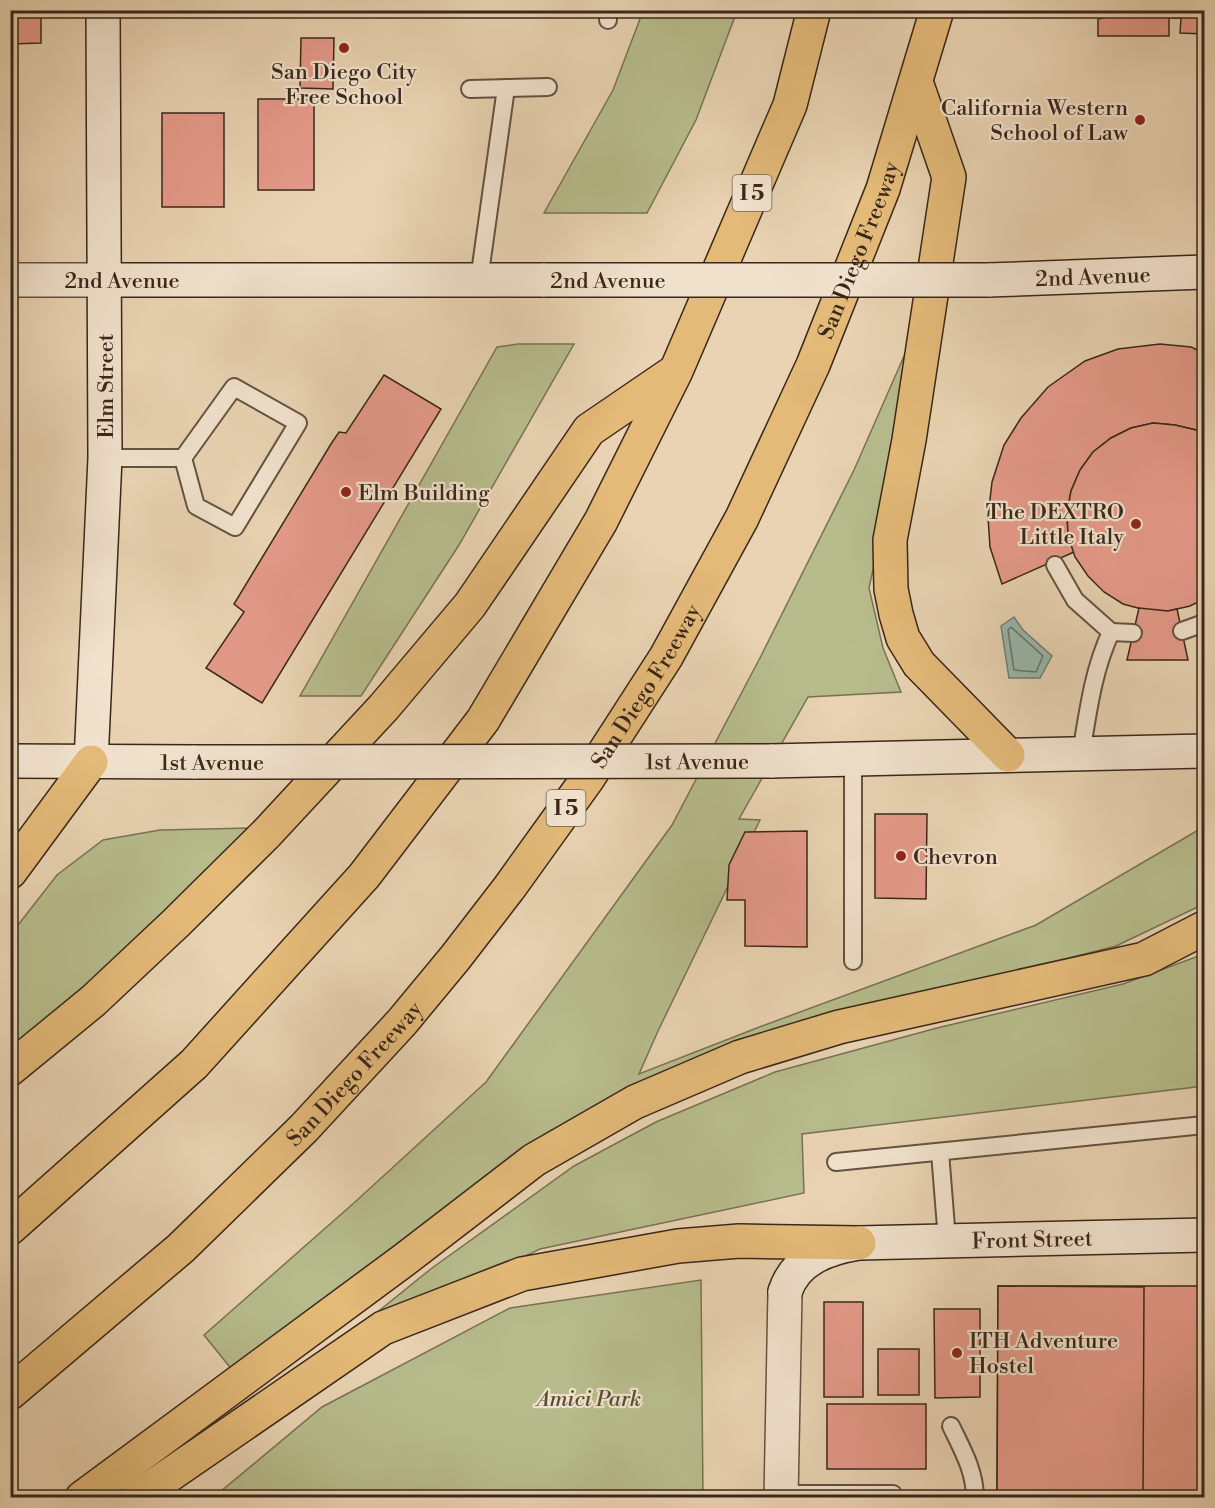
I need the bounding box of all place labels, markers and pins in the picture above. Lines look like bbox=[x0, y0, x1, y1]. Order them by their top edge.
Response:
marker: San Diego City Free School bbox=[337, 41, 351, 55]
place label: San Diego City Free School bbox=[271, 59, 417, 111]
place label: California Western School of Law bbox=[941, 95, 1129, 147]
marker: California Western School of Law bbox=[1133, 113, 1147, 127]
place label: Elm Building bbox=[358, 480, 490, 507]
marker: Elm Building bbox=[339, 485, 353, 499]
place label: The DEXTRO Little Italy bbox=[986, 499, 1124, 551]
marker: The DEXTRO Little Italy bbox=[1129, 517, 1143, 531]
place label: Chevron bbox=[913, 844, 998, 871]
marker: Chevron bbox=[894, 849, 908, 863]
place label: ITH Adventure Hostel bbox=[969, 1328, 1118, 1380]
marker: ITH Adventure Hostel bbox=[950, 1346, 964, 1360]

